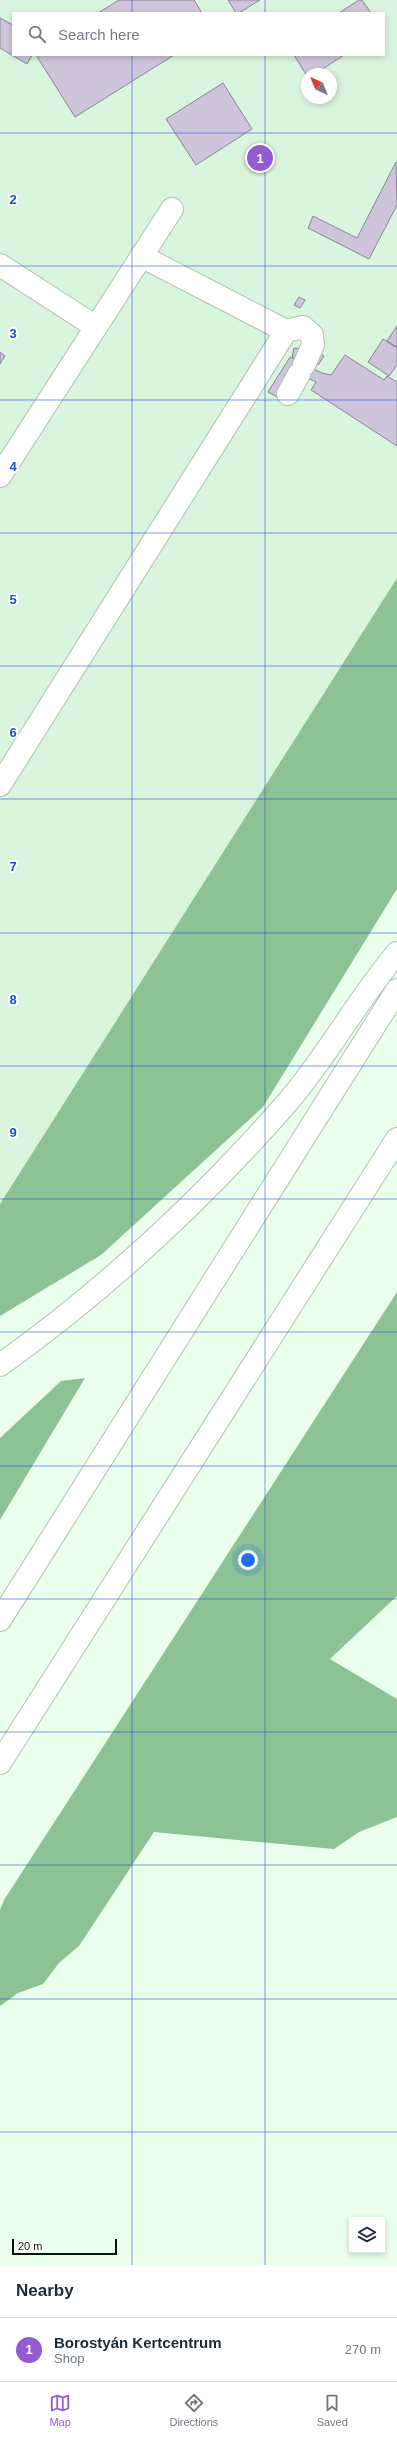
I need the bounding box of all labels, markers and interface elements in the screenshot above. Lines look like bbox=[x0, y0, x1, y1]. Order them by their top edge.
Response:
search box bbox=[12, 12, 385, 56]
icon: search bbox=[26, 23, 48, 45]
text: Search here bbox=[58, 26, 140, 43]
north arrow bbox=[301, 68, 337, 104]
pin: 1 bbox=[247, 143, 273, 173]
text: 2 bbox=[9, 192, 17, 207]
text: 3 bbox=[9, 326, 17, 341]
text: 4 bbox=[9, 459, 17, 474]
text: 5 bbox=[9, 592, 17, 607]
text: 6 bbox=[9, 725, 17, 740]
text: 7 bbox=[9, 859, 17, 874]
text: 8 bbox=[9, 992, 17, 1007]
text: 9 bbox=[9, 1125, 17, 1140]
your location bbox=[238, 1550, 258, 1570]
map controls bbox=[349, 2217, 385, 2253]
button: layers bbox=[349, 2217, 385, 2253]
scale bar bbox=[12, 2237, 117, 2256]
text: 20 m bbox=[18, 2240, 42, 2252]
text: Nearby bbox=[16, 2281, 74, 2300]
text: Borostyán Kertcentrum bbox=[54, 2334, 222, 2351]
text: 1 bbox=[25, 2342, 33, 2357]
text: 270 m bbox=[345, 2342, 381, 2357]
text: Shop bbox=[54, 2351, 84, 2366]
tab: Map bbox=[49, 2392, 71, 2428]
tab: Directions bbox=[169, 2392, 218, 2428]
tab: Saved bbox=[317, 2392, 348, 2428]

